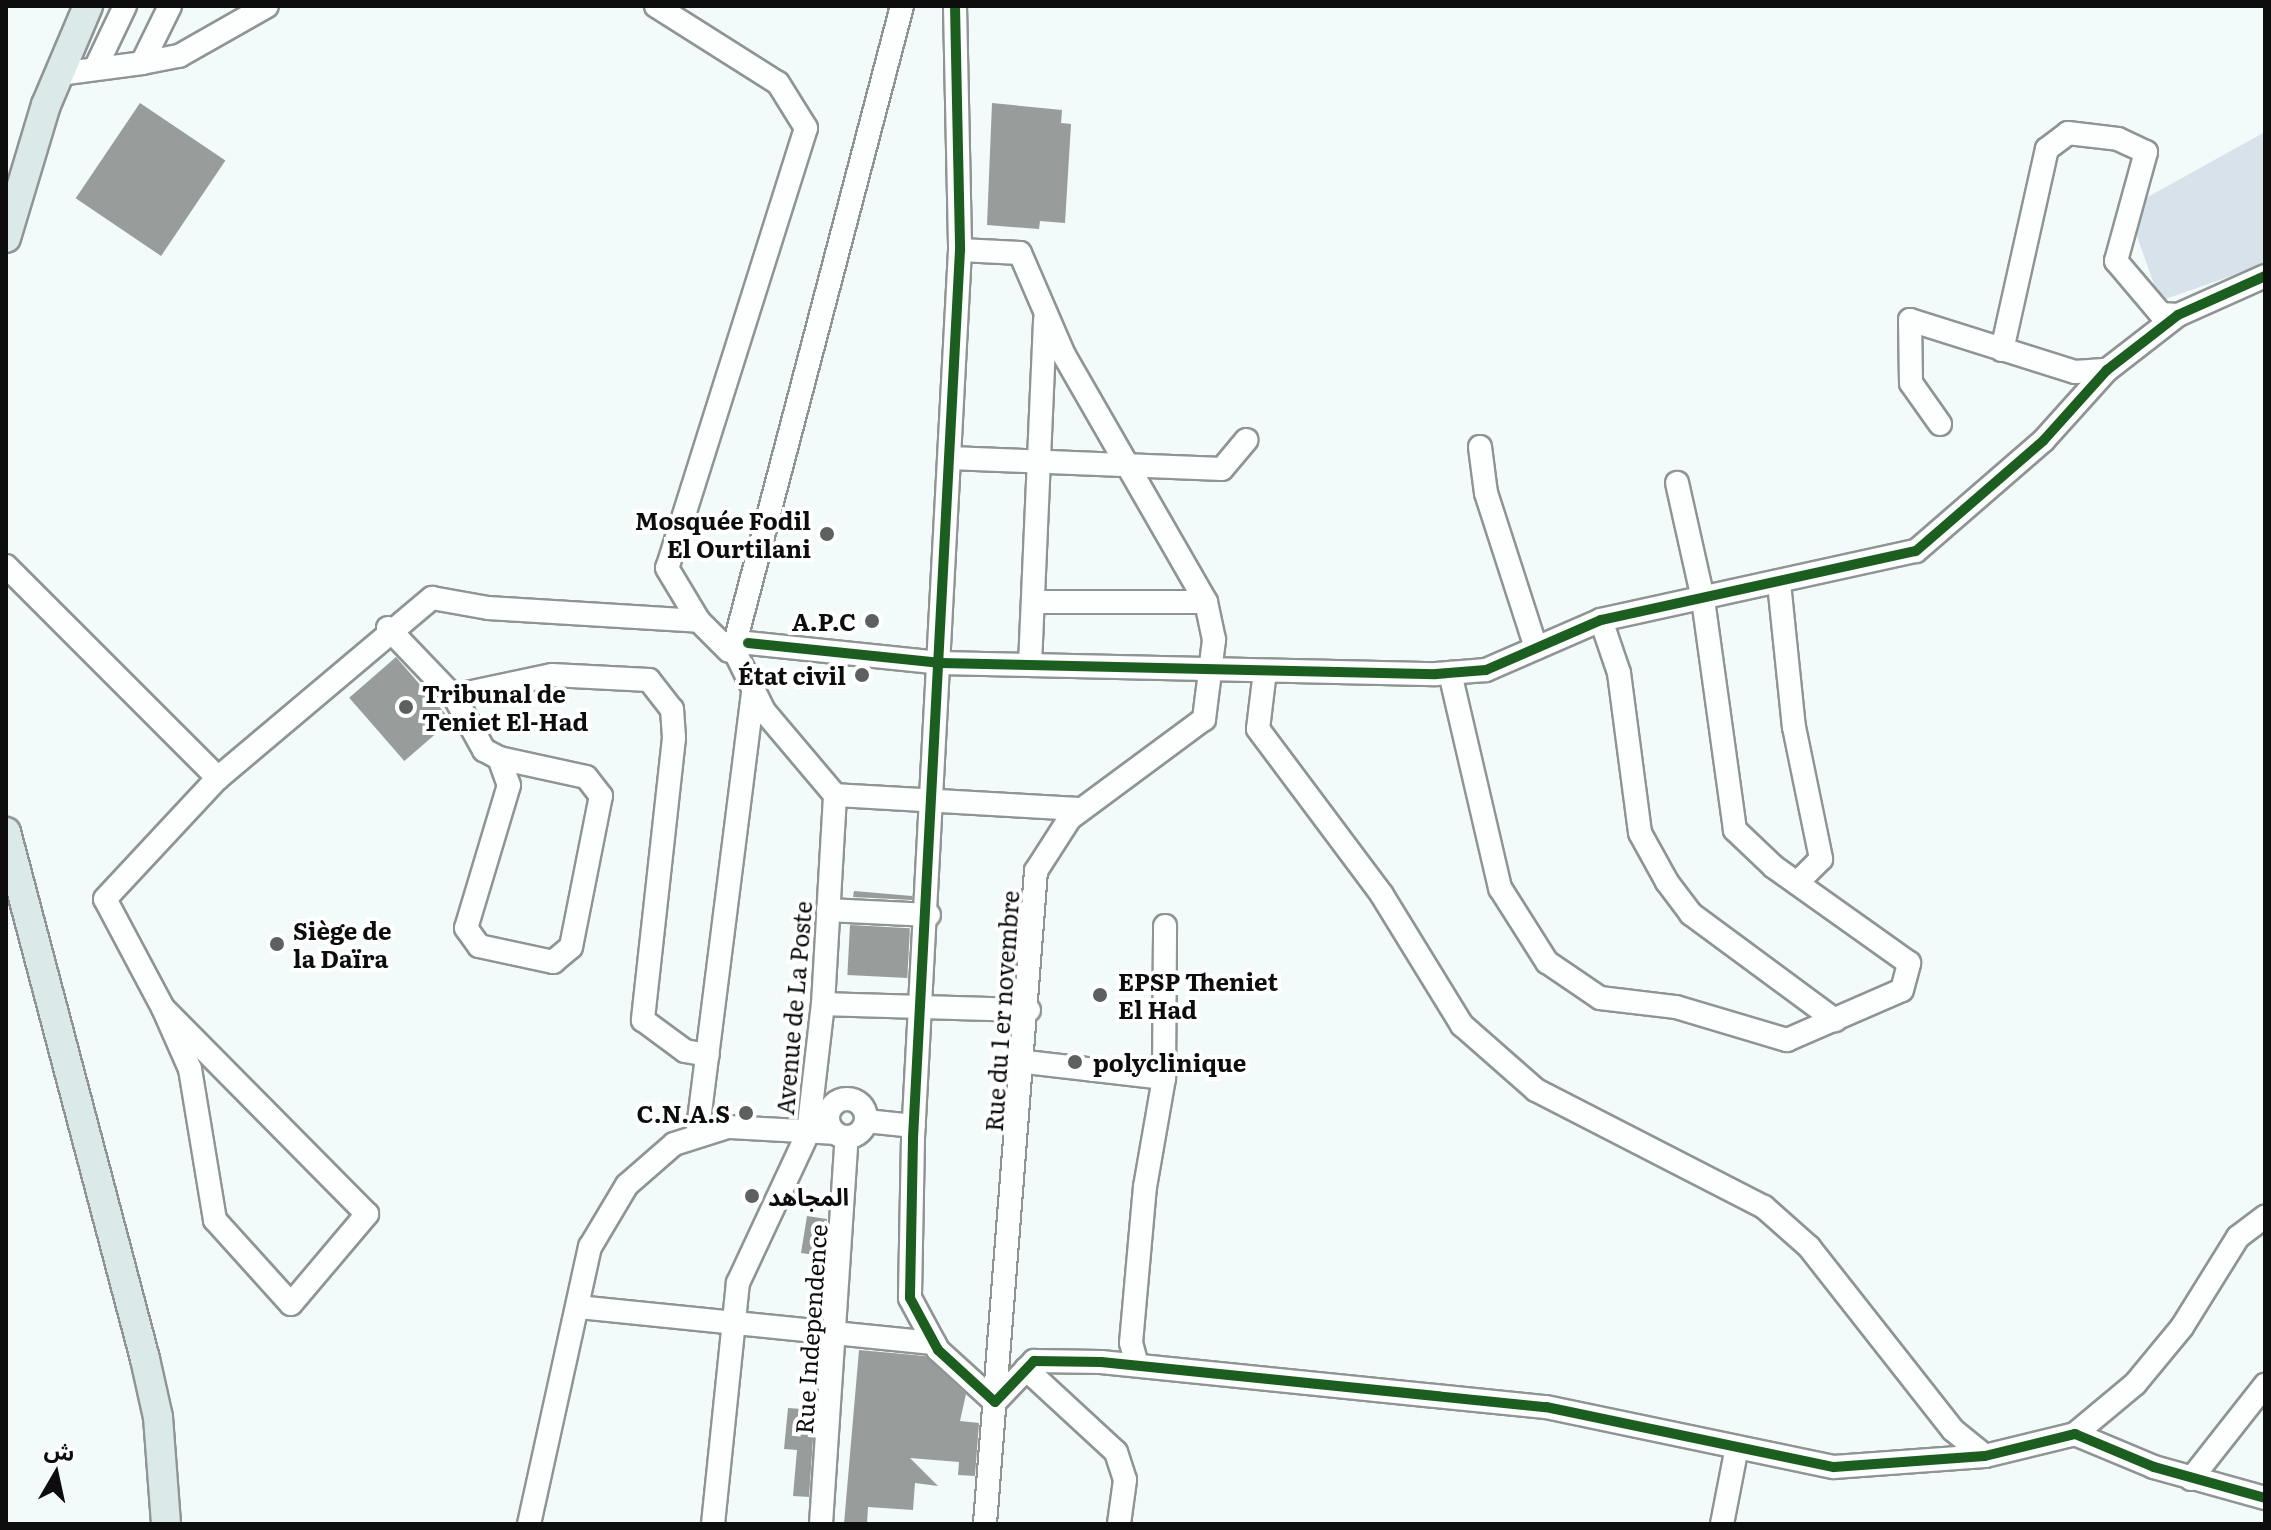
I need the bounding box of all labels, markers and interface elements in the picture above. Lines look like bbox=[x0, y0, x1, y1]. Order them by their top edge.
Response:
place label: Mosquée Fodil El Ourtilani bbox=[635, 506, 811, 562]
marker: Mosquée Fodil El Ourtilani bbox=[818, 525, 836, 543]
place label: A.P.C bbox=[792, 607, 856, 635]
marker: A.P.C bbox=[863, 612, 881, 630]
place label: État civil bbox=[738, 661, 846, 689]
marker: État civil bbox=[853, 666, 871, 684]
place label: Tribunal de Teniet El-Had bbox=[422, 679, 588, 735]
marker: Tribunal de Teniet El-Had bbox=[397, 698, 415, 716]
street label: Rue du 1 er novembre bbox=[978, 889, 1024, 1133]
street label: Avenue de La Poste bbox=[769, 900, 817, 1116]
place label: Siège de la Daïra bbox=[293, 916, 391, 972]
marker: Siège de la Daïra bbox=[268, 935, 286, 953]
place label: EPSP Theniet El Had bbox=[1118, 967, 1278, 1023]
marker: EPSP Theniet El Had bbox=[1089, 984, 1111, 1006]
place label: polyclinique bbox=[1093, 1048, 1246, 1076]
marker: polyclinique bbox=[1064, 1051, 1086, 1073]
place label: C.N.A.S bbox=[637, 1099, 730, 1127]
marker: C.N.A.S bbox=[737, 1104, 755, 1122]
place label: المجاهد bbox=[768, 1182, 849, 1210]
marker: المجاهد bbox=[743, 1187, 761, 1205]
street label: Rue Independence bbox=[788, 1223, 832, 1435]
text: ش bbox=[42, 1431, 77, 1468]
north arrow bbox=[16, 1434, 96, 1514]

